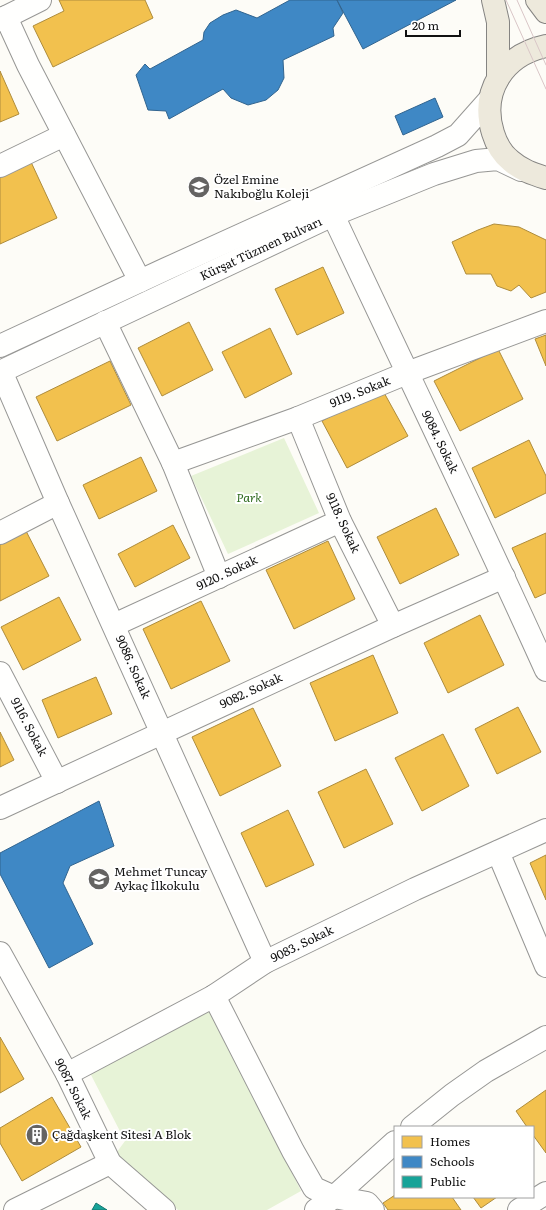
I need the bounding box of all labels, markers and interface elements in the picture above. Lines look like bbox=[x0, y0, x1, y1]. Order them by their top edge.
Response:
scale bar bbox=[406, 12, 460, 38]
text: 20 m bbox=[412, 16, 439, 34]
place label: Özel Emine Nakıboğlu Koleji bbox=[214, 170, 309, 202]
school or university icon: Özel Emine Nakıboğlu Koleji bbox=[186, 174, 212, 200]
street label: Kürşat Tüzmen Bulvarı bbox=[197, 212, 325, 284]
street label: 9119. Sokak bbox=[327, 371, 393, 411]
street label: 9084. Sokak bbox=[418, 407, 464, 477]
park label: Park bbox=[236, 488, 262, 506]
street label: 9118. Sokak bbox=[322, 490, 366, 556]
street label: 9120. Sokak bbox=[193, 550, 261, 594]
street label: 9086. Sokak bbox=[112, 632, 156, 702]
street label: 9082. Sokak bbox=[216, 667, 285, 712]
street label: 9116. Sokak bbox=[7, 694, 53, 760]
place label: Mehmet Tuncay Aykaç İlkokulu bbox=[114, 862, 207, 894]
school or university icon: Mehmet Tuncay Aykaç İlkokulu bbox=[86, 866, 112, 892]
street label: 9083. Sokak bbox=[267, 920, 337, 966]
street label: 9087. Sokak bbox=[51, 1055, 97, 1123]
building icon: Çağdaşkent Sitesi A Blok bbox=[24, 1122, 50, 1148]
place label: Çağdaşkent Sitesi A Blok bbox=[52, 1125, 192, 1143]
legend bbox=[394, 1126, 534, 1198]
text: Homes bbox=[430, 1132, 470, 1150]
text: Schools bbox=[430, 1152, 475, 1170]
text: Public bbox=[430, 1172, 466, 1190]

